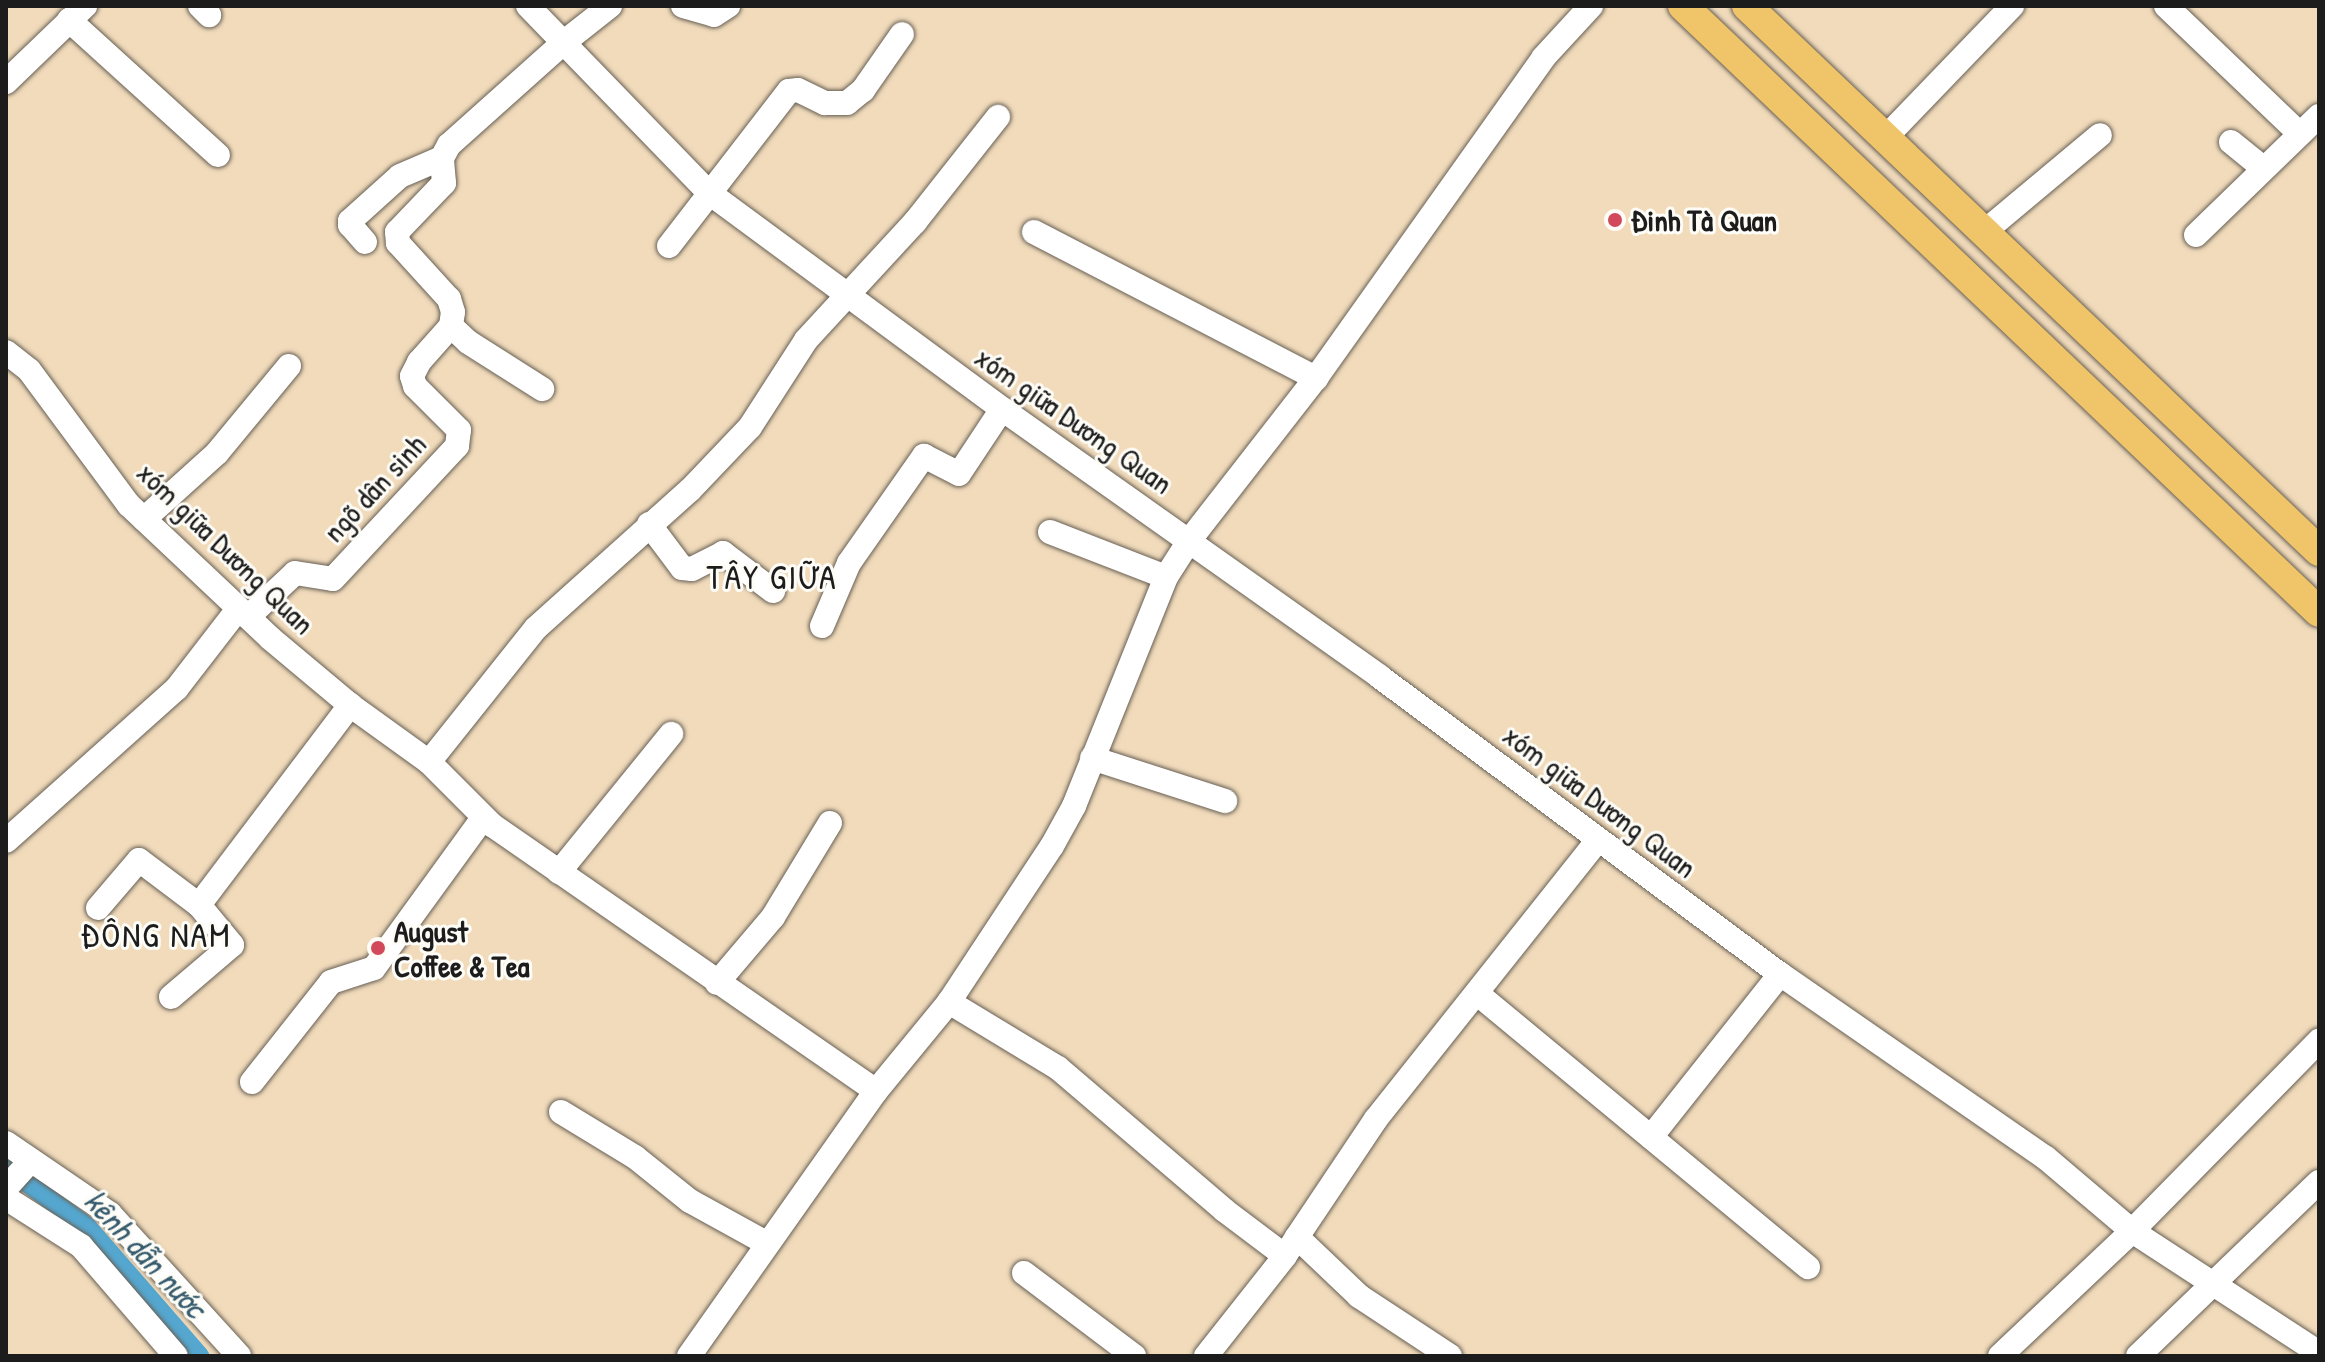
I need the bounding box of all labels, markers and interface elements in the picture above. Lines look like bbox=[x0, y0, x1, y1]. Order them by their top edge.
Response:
place label: Đinh Tà Quan bbox=[1631, 202, 1777, 238]
marker: Đinh Tà Quan bbox=[1606, 211, 1624, 229]
street label: xóm giữa Dương Quan bbox=[968, 339, 1180, 501]
street label: ngõ dân sinh bbox=[315, 427, 433, 549]
street label: xóm giữa Dương Quan bbox=[130, 454, 322, 642]
district label: TÂY GIỮA bbox=[707, 558, 837, 598]
street label: xóm giữa Dương Quan bbox=[1496, 717, 1704, 885]
place label: August Coffee & Tea bbox=[394, 913, 530, 984]
district label: ĐÔNG NAM bbox=[81, 916, 231, 956]
marker: August Coffee & Tea bbox=[369, 939, 387, 957]
water label: kênh dẫn nước bbox=[76, 1182, 214, 1326]

